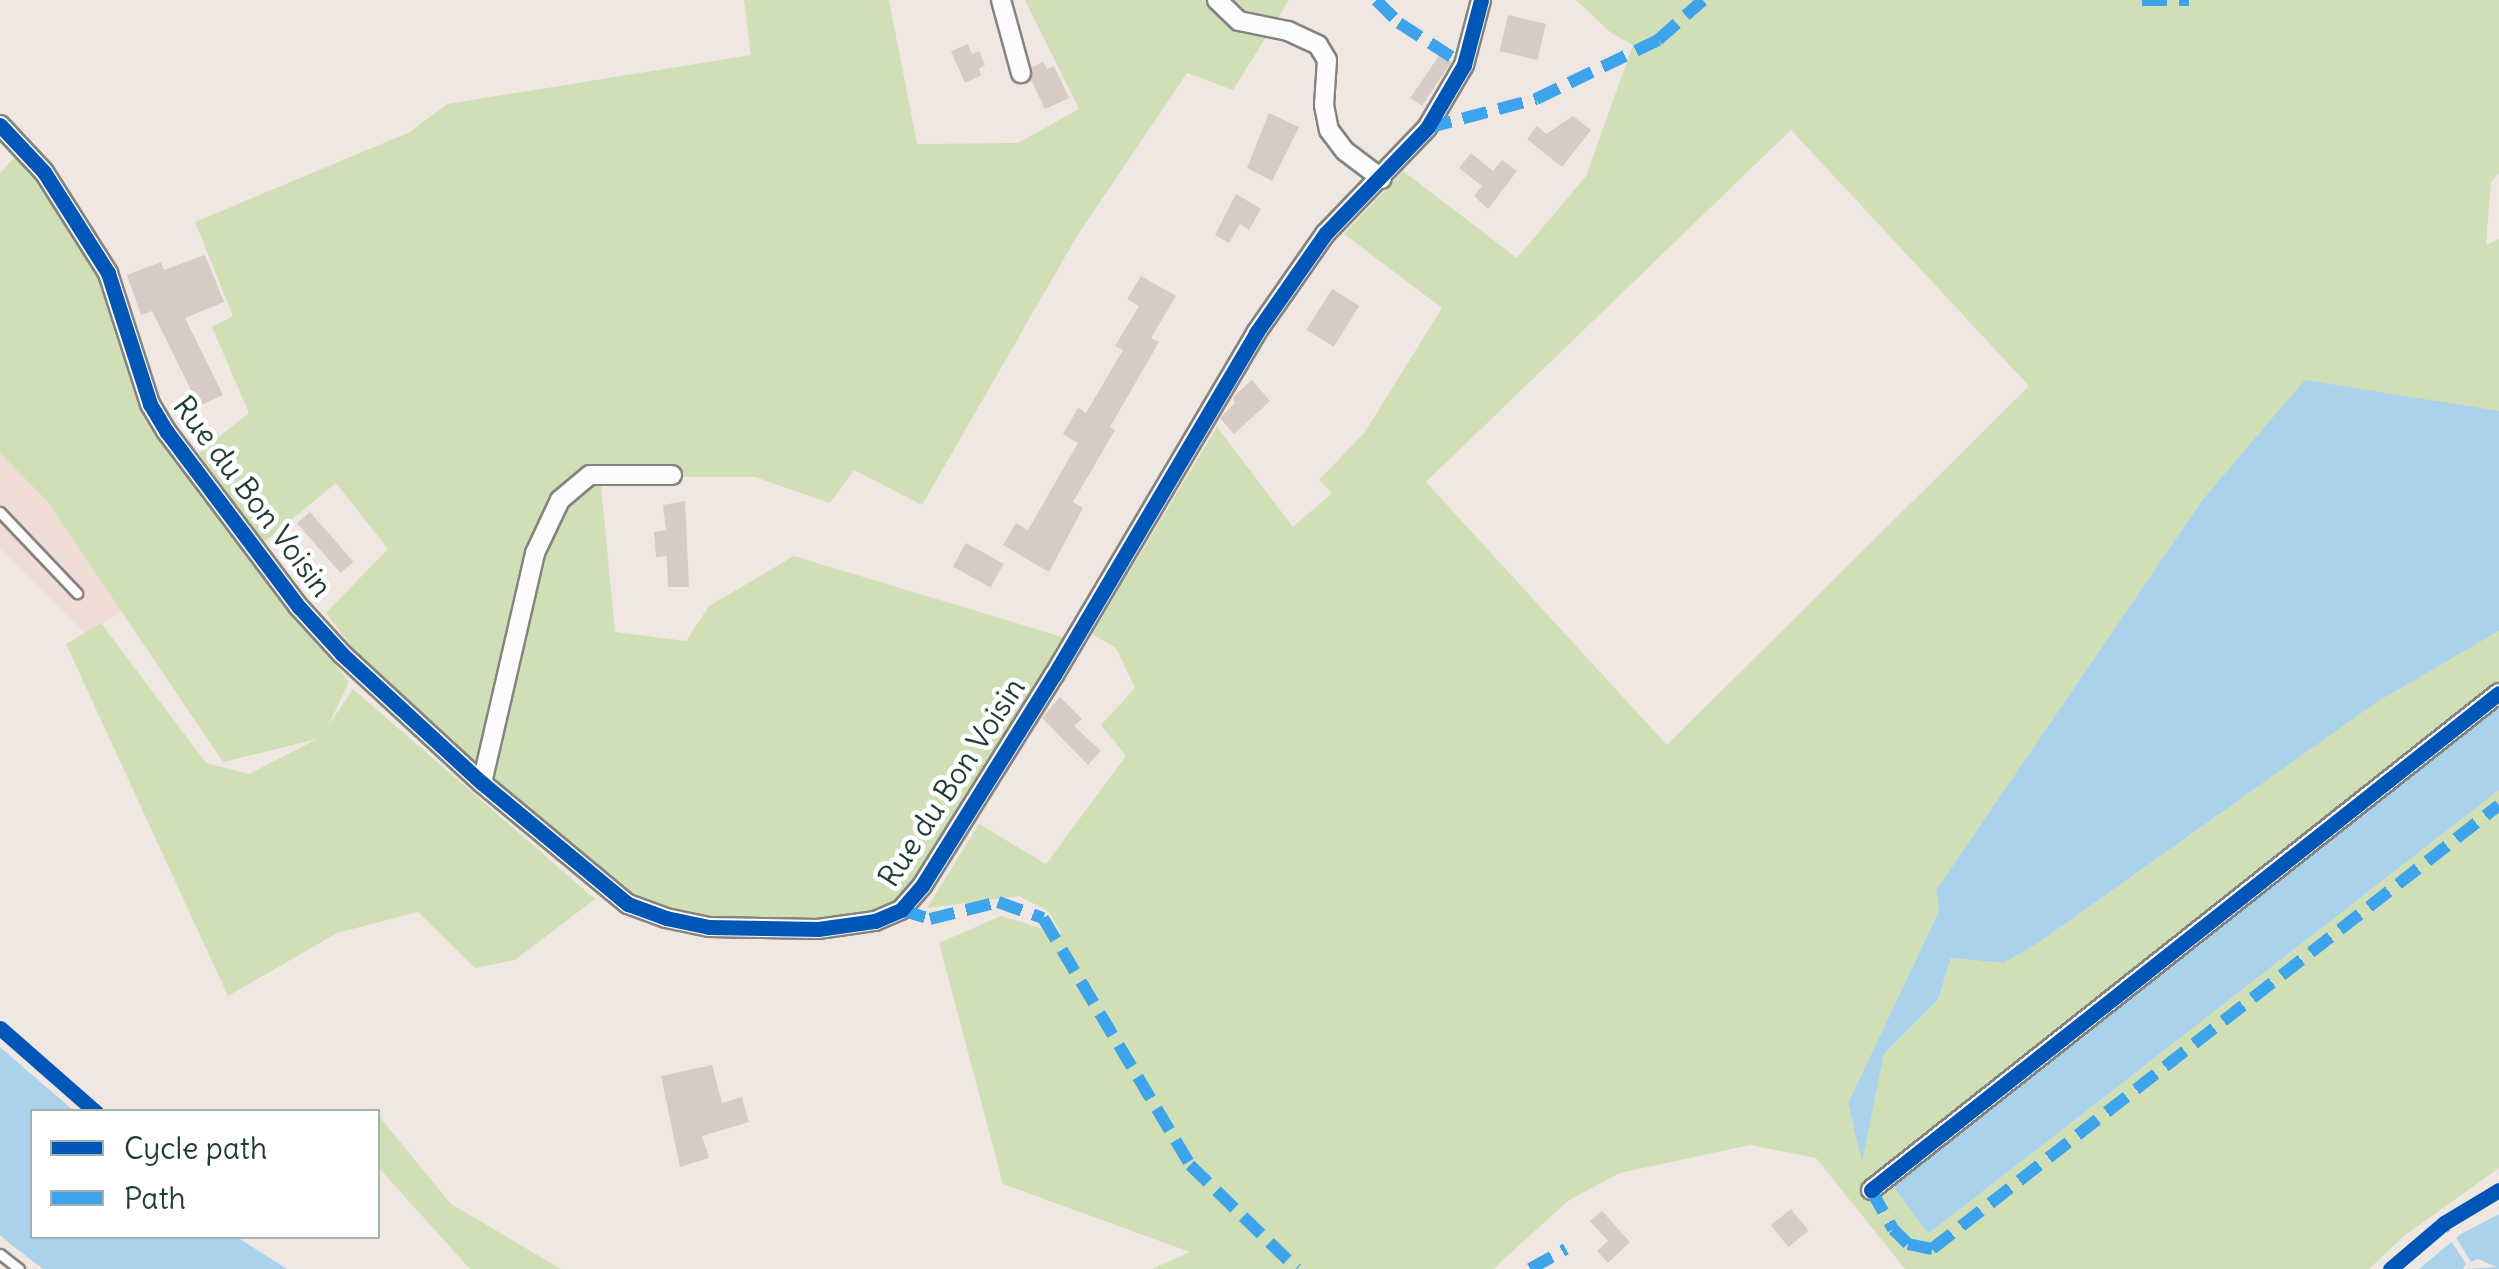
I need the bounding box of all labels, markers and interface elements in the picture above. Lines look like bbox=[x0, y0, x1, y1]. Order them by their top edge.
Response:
street label: Rue du Bon Voisin bbox=[166, 389, 340, 603]
street label: Rue du Bon Voisin bbox=[870, 671, 1032, 893]
legend bbox=[30, 1109, 380, 1239]
text: Cycle path bbox=[124, 1129, 267, 1167]
text: Path bbox=[124, 1179, 186, 1217]

